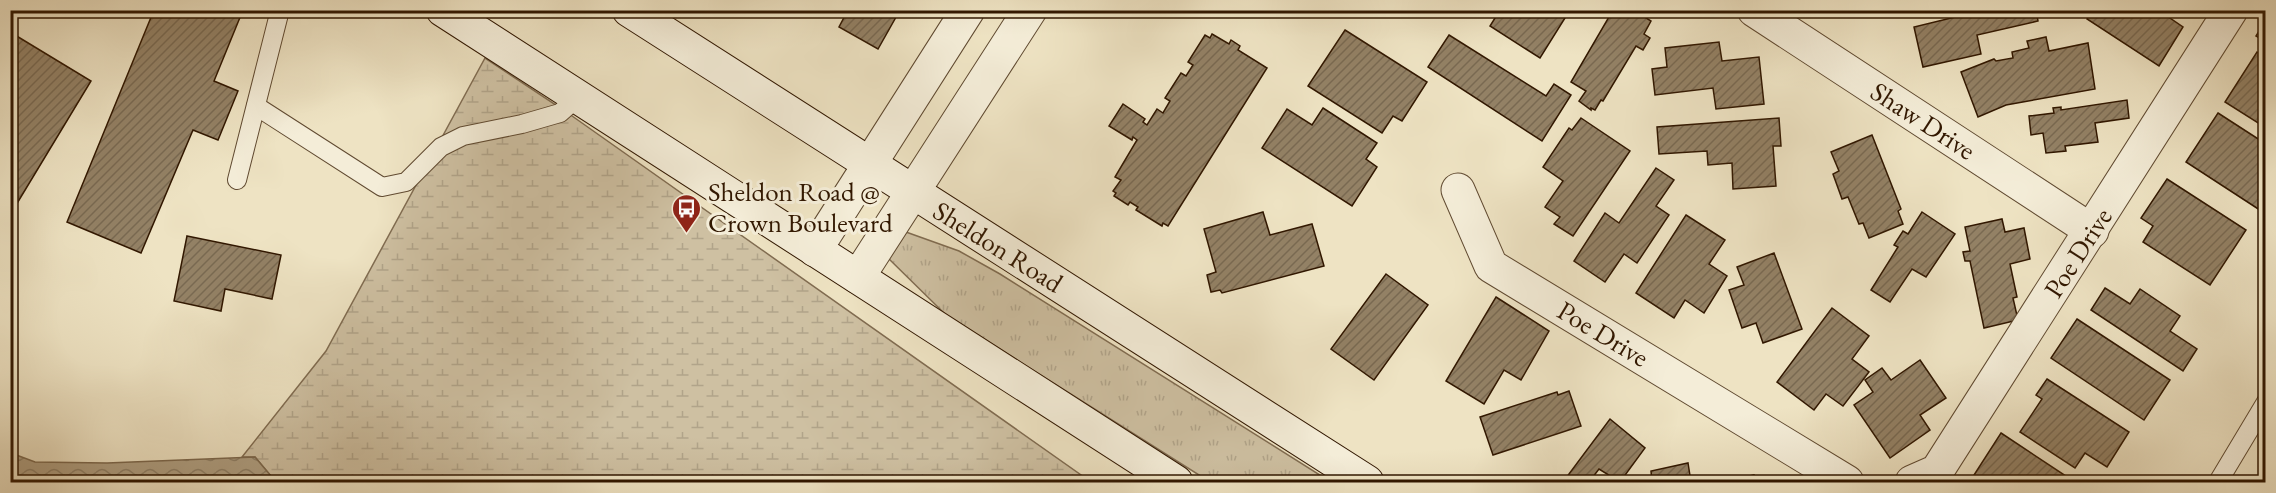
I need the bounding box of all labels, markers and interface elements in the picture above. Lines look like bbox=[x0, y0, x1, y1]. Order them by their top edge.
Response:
street label: Shaw Drive bbox=[1864, 74, 1982, 167]
place label: Sheldon Road @ Crown Boulevard bbox=[708, 174, 893, 240]
bus stop icon: Sheldon Road @ Crown Boulevard bbox=[671, 192, 703, 234]
street label: Sheldon Road bbox=[927, 193, 1070, 300]
street label: Poe Drive bbox=[2036, 201, 2120, 304]
street label: Poe Drive bbox=[1551, 293, 1655, 374]

